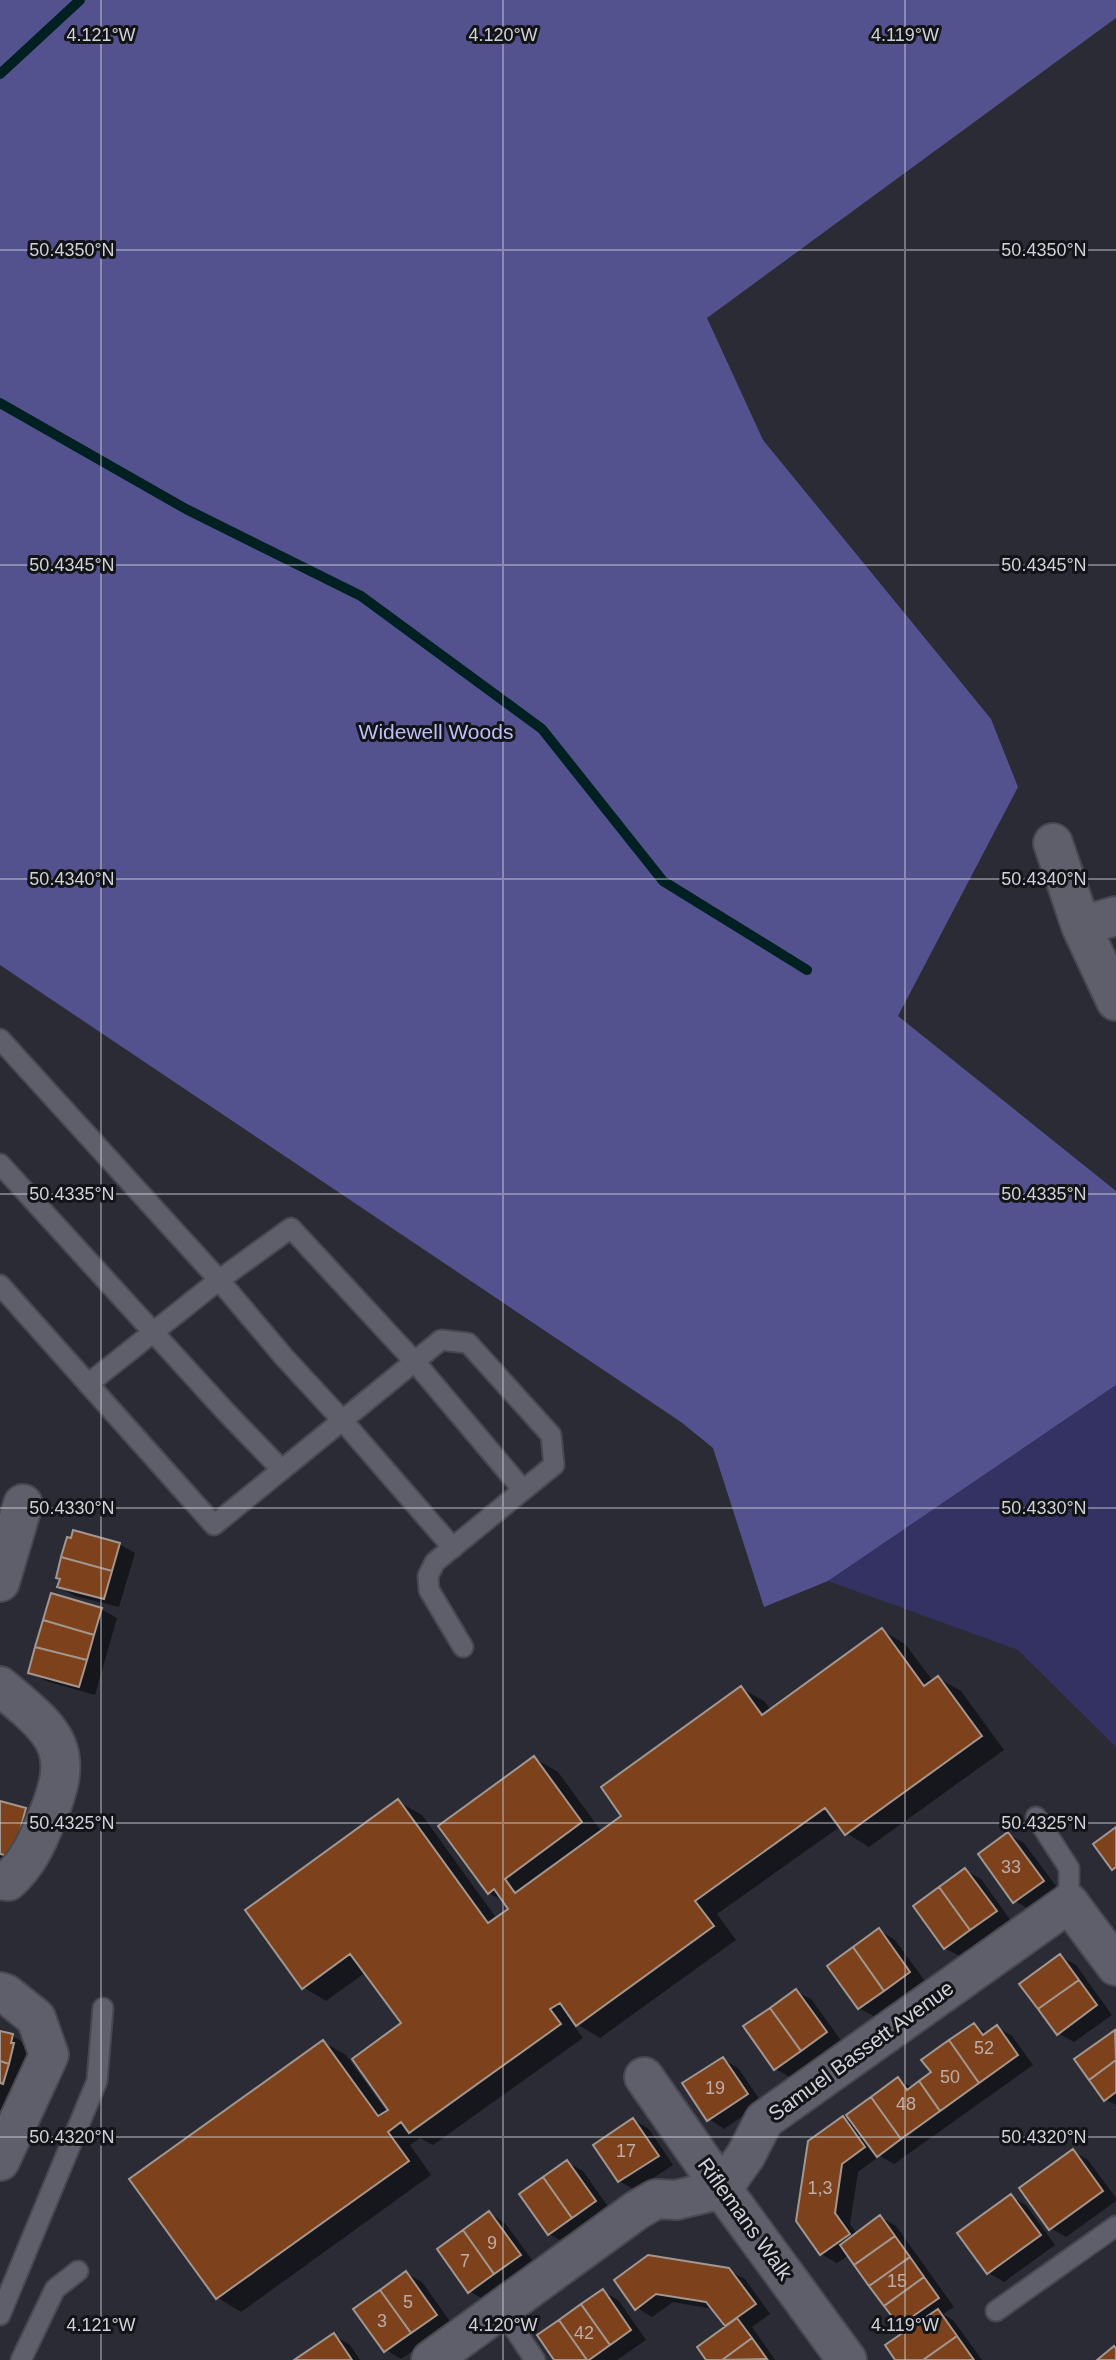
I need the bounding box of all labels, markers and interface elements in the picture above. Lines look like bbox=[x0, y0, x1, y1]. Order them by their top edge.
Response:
text: 4.121°W bbox=[66, 25, 136, 45]
text: 4.120°W bbox=[468, 25, 538, 45]
text: 4.119°W bbox=[871, 25, 939, 45]
text: 50.4350°N bbox=[29, 240, 115, 260]
text: 50.4350°N bbox=[1001, 240, 1087, 260]
text: 50.4345°N bbox=[29, 555, 115, 575]
text: 50.4345°N bbox=[1001, 555, 1087, 575]
park label: Widewell Woods bbox=[359, 720, 513, 743]
text: 50.4340°N bbox=[29, 869, 115, 889]
text: 50.4340°N bbox=[1001, 869, 1087, 889]
text: 50.4335°N bbox=[29, 1184, 115, 1204]
text: 50.4335°N bbox=[1001, 1184, 1087, 1204]
text: 50.4330°N bbox=[29, 1498, 115, 1518]
text: 50.4330°N bbox=[1001, 1498, 1087, 1518]
text: 50.4325°N bbox=[29, 1813, 115, 1833]
text: 50.4325°N bbox=[1001, 1813, 1087, 1833]
house number: 33 bbox=[1001, 1857, 1021, 1877]
street label: Samuel Bassett Avenue bbox=[764, 1976, 958, 2125]
house number: 52 bbox=[974, 2038, 994, 2058]
house number: 50 bbox=[940, 2067, 960, 2087]
house number: 19 bbox=[705, 2078, 725, 2098]
house number: 48 bbox=[896, 2094, 916, 2114]
text: 50.4320°N bbox=[29, 2127, 115, 2147]
text: 50.4320°N bbox=[1001, 2127, 1087, 2147]
house number: 17 bbox=[616, 2141, 636, 2161]
street label: Riflemans Walk bbox=[693, 2153, 798, 2285]
house number: 1,3 bbox=[807, 2178, 833, 2198]
house number: 9 bbox=[487, 2233, 497, 2253]
house number: 7 bbox=[460, 2251, 470, 2271]
house number: 15 bbox=[887, 2271, 907, 2291]
house number: 5 bbox=[403, 2292, 413, 2312]
house number: 3 bbox=[377, 2311, 387, 2331]
text: 4.121°W bbox=[66, 2315, 136, 2335]
text: 4.120°W bbox=[468, 2315, 538, 2335]
text: 4.119°W bbox=[871, 2315, 939, 2335]
house number: 42 bbox=[574, 2323, 594, 2343]

